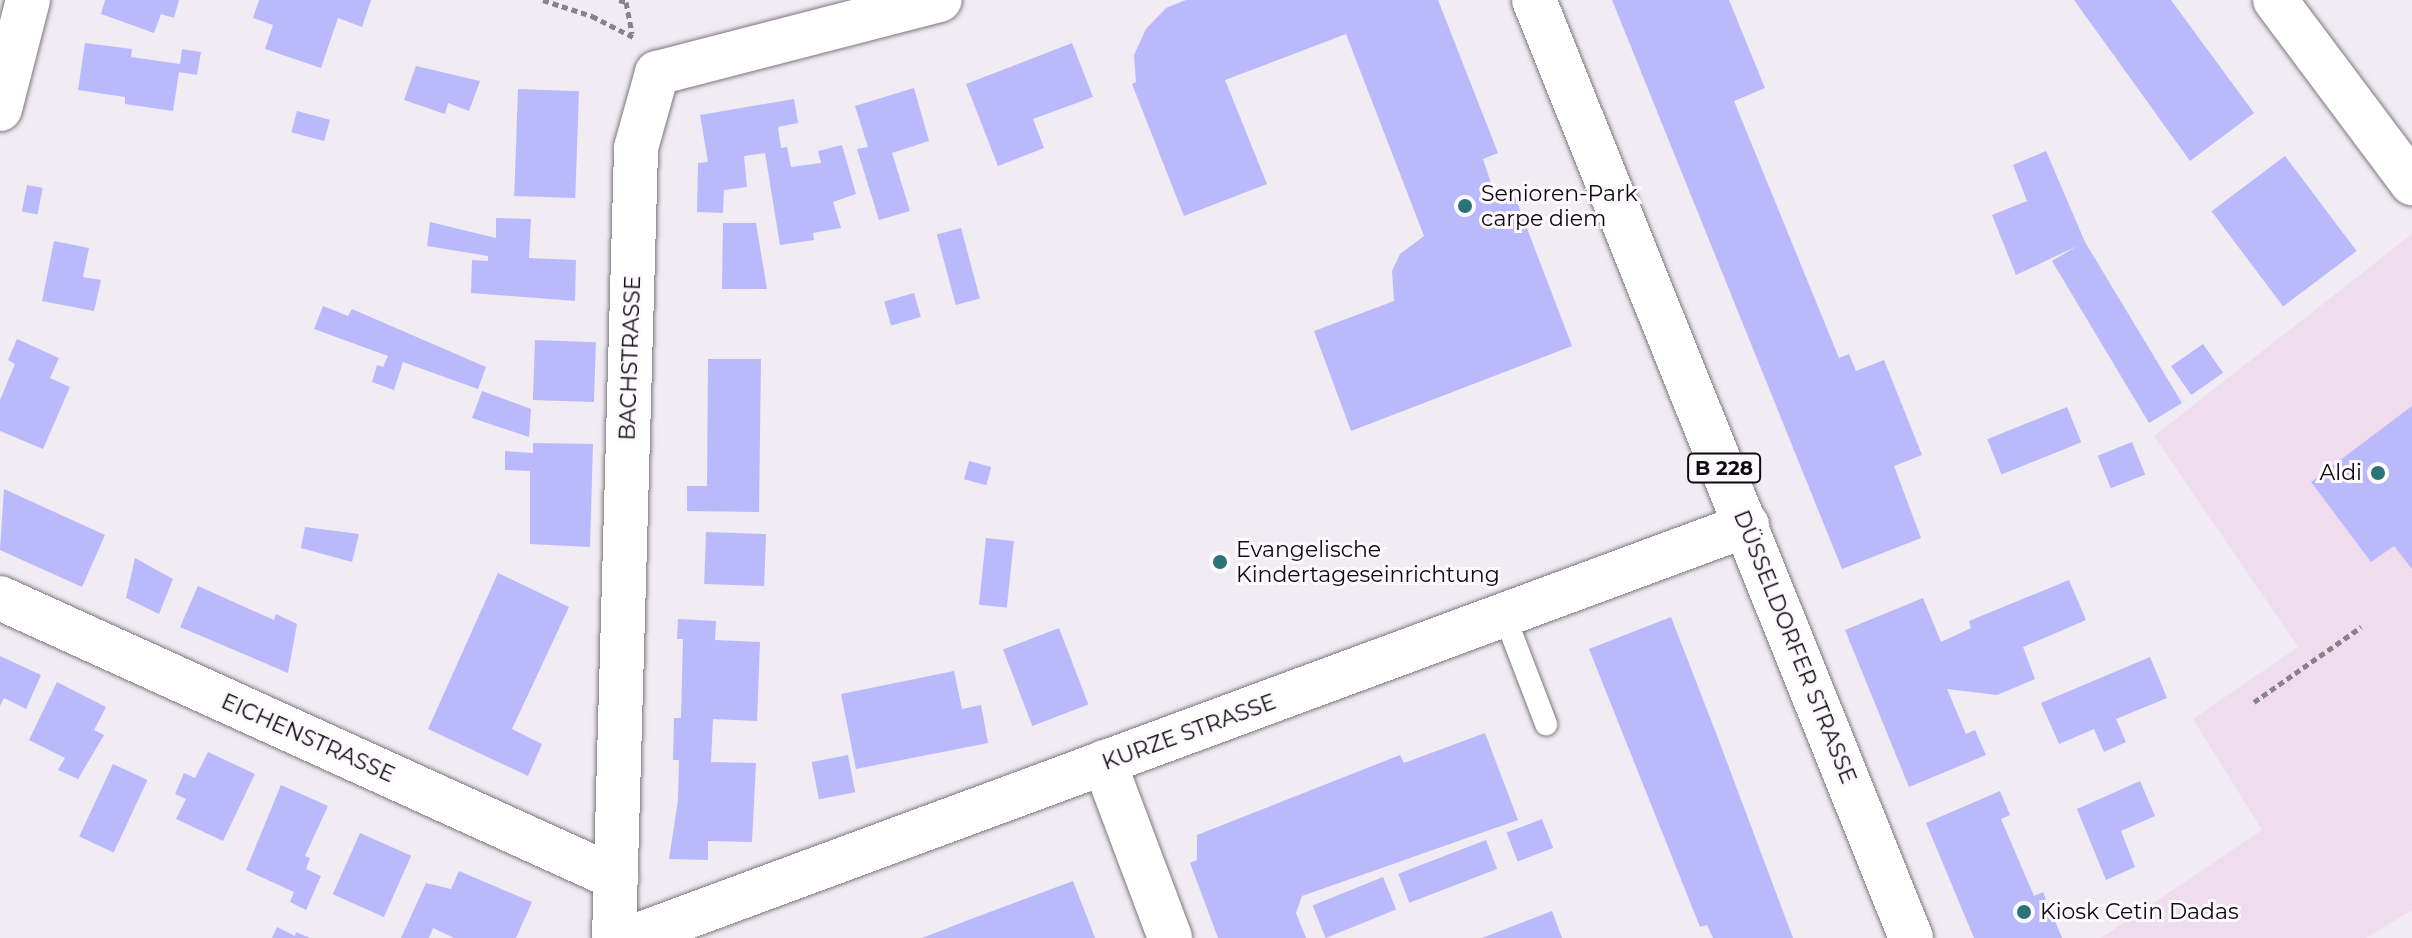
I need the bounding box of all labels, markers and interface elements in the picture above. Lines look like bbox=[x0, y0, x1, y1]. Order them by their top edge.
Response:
place label: Senioren-Park carpe diem bbox=[1481, 180, 1638, 232]
marker: Senioren-Park carpe diem bbox=[1456, 197, 1474, 215]
street label: BACHSTRASSE bbox=[614, 275, 646, 441]
road number: B 228 bbox=[1686, 452, 1762, 484]
place label: Aldi bbox=[2319, 460, 2362, 486]
marker: Aldi bbox=[2369, 464, 2387, 482]
street label: DÜSSELDORFER STRASSE bbox=[1728, 506, 1862, 788]
place label: Evangelische Kindertageseinrichtung bbox=[1236, 536, 1500, 588]
marker: Evangelische Kindertageseinrichtung bbox=[1211, 553, 1229, 571]
street label: EICHENSTRASSE bbox=[217, 688, 399, 788]
street label: KURZE STRASSE bbox=[1099, 688, 1279, 776]
place label: Kiosk Cetin Dadas bbox=[2040, 899, 2239, 925]
marker: Kiosk Cetin Dadas bbox=[2015, 903, 2033, 921]

